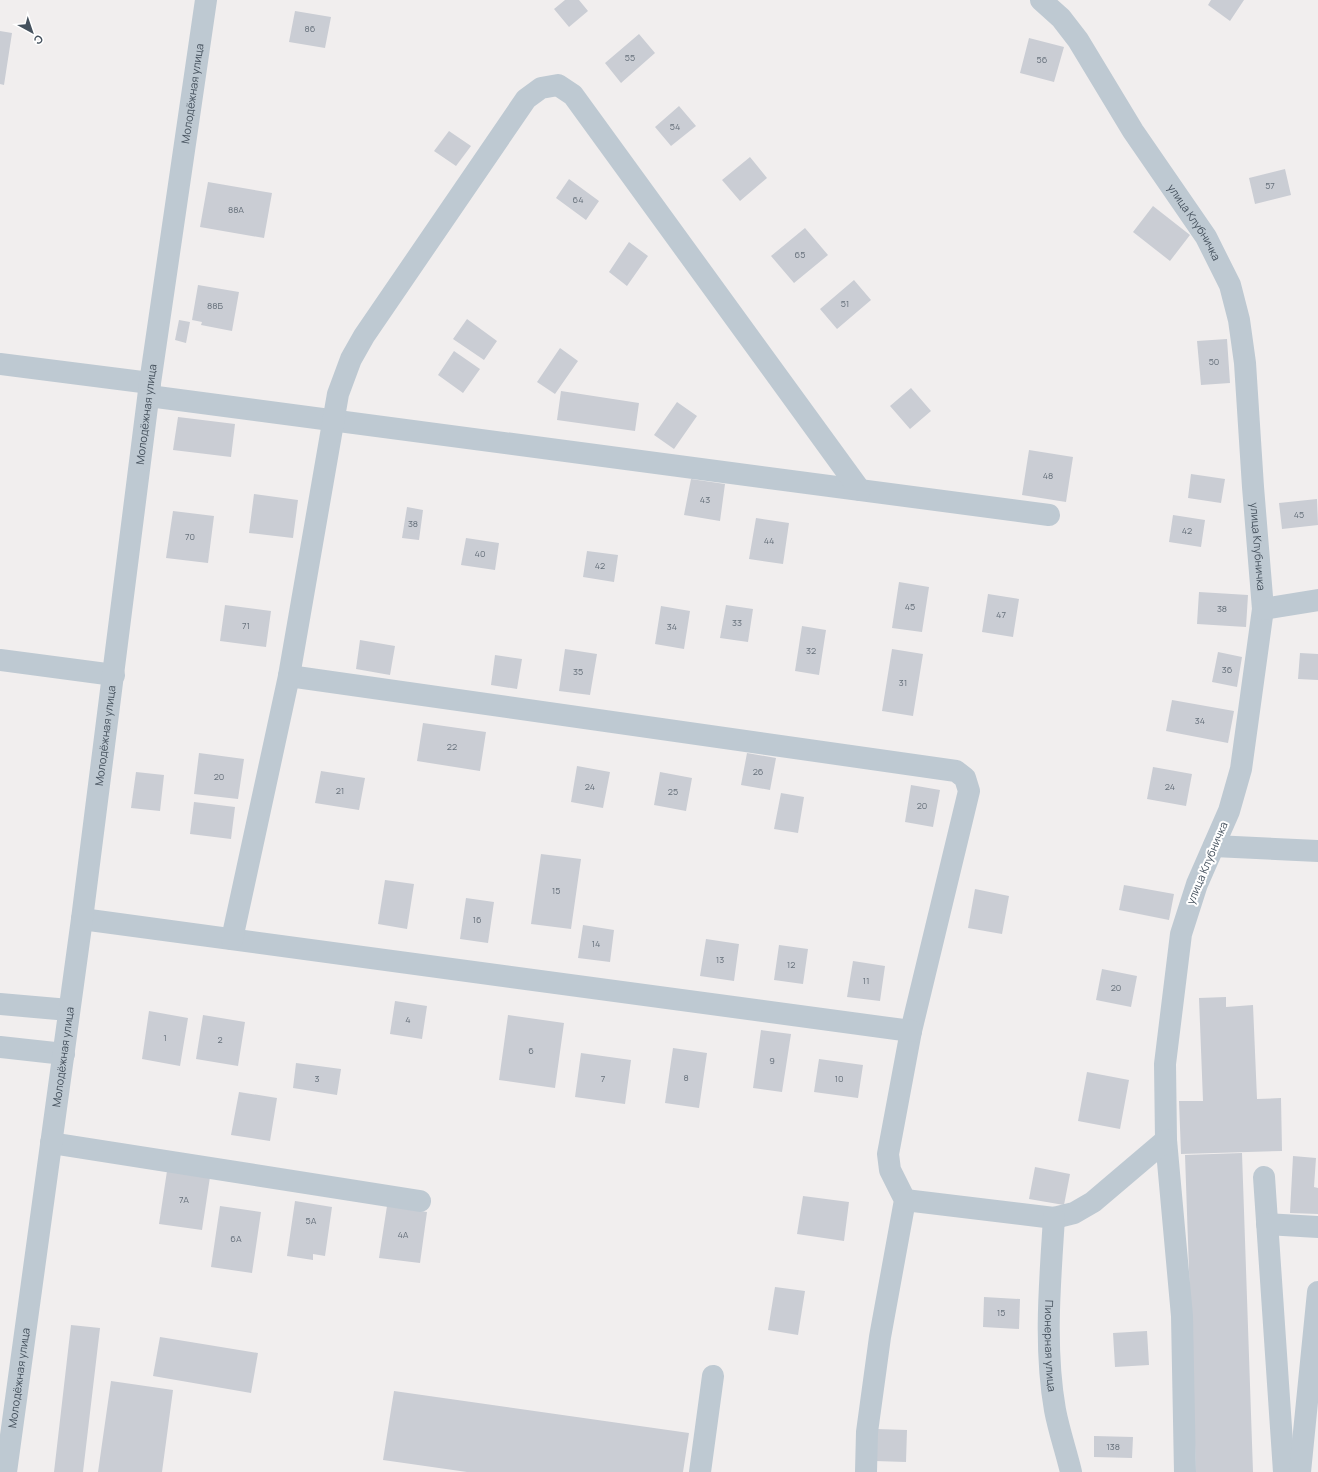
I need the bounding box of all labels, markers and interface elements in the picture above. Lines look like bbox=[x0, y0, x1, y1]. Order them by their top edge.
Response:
north arrow bbox=[12, 12, 52, 52]
house number: 86 bbox=[305, 22, 316, 35]
text: С bbox=[31, 32, 47, 48]
street label: Молодёжная улица bbox=[177, 42, 207, 145]
house number: 55 bbox=[625, 51, 635, 64]
house number: 56 bbox=[1037, 53, 1048, 66]
house number: 54 bbox=[670, 120, 680, 133]
house number: 57 bbox=[1265, 179, 1275, 192]
street label: улица Клубничка bbox=[1165, 181, 1225, 263]
house number: 64 bbox=[573, 193, 583, 206]
house number: 88А bbox=[228, 203, 244, 216]
house number: 65 bbox=[795, 248, 805, 261]
house number: 51 bbox=[841, 297, 849, 310]
house number: 88Б bbox=[207, 299, 224, 312]
house number: 50 bbox=[1209, 355, 1219, 368]
street label: Молодёжная улица bbox=[132, 363, 160, 465]
house number: 48 bbox=[1043, 469, 1053, 482]
house number: 43 bbox=[700, 493, 710, 506]
street label: улица Клубничка bbox=[1247, 502, 1269, 591]
house number: 45 bbox=[1294, 508, 1304, 521]
house number: 38 bbox=[408, 517, 418, 530]
house number: 42 bbox=[1182, 524, 1192, 537]
house number: 70 bbox=[185, 530, 195, 543]
house number: 44 bbox=[764, 534, 774, 547]
house number: 40 bbox=[475, 547, 485, 560]
house number: 42 bbox=[595, 559, 605, 572]
house number: 45 bbox=[905, 600, 915, 613]
house number: 38 bbox=[1217, 602, 1227, 615]
house number: 47 bbox=[996, 608, 1006, 621]
house number: 33 bbox=[732, 616, 742, 629]
house number: 71 bbox=[242, 619, 250, 632]
house number: 34 bbox=[667, 620, 677, 633]
house number: 32 bbox=[806, 644, 816, 657]
house number: 36 bbox=[1222, 663, 1233, 676]
house number: 35 bbox=[573, 665, 583, 678]
house number: 31 bbox=[899, 676, 907, 689]
street label: Молодёжная улица bbox=[91, 684, 119, 787]
house number: 34 bbox=[1195, 714, 1205, 727]
house number: 22 bbox=[447, 740, 457, 753]
house number: 26 bbox=[753, 765, 764, 778]
house number: 20 bbox=[214, 770, 224, 783]
house number: 24 bbox=[585, 780, 595, 793]
house number: 24 bbox=[1165, 780, 1175, 793]
house number: 21 bbox=[336, 784, 344, 797]
house number: 25 bbox=[668, 785, 678, 798]
house number: 20 bbox=[917, 799, 927, 812]
street label: улица Клубничка bbox=[1182, 819, 1231, 906]
house number: 15 bbox=[552, 884, 560, 897]
house number: 16 bbox=[472, 913, 482, 926]
house number: 14 bbox=[592, 937, 600, 950]
house number: 13 bbox=[716, 953, 724, 966]
house number: 12 bbox=[787, 958, 795, 971]
house number: 11 bbox=[862, 974, 870, 987]
house number: 20 bbox=[1111, 981, 1121, 994]
street label: Молодёжная улица bbox=[48, 1006, 77, 1108]
house number: 4 bbox=[405, 1013, 411, 1026]
house number: 1 bbox=[163, 1031, 167, 1044]
house number: 2 bbox=[217, 1033, 223, 1046]
house number: 6 bbox=[528, 1044, 534, 1057]
house number: 9 bbox=[769, 1054, 775, 1067]
house number: 8 bbox=[683, 1071, 689, 1084]
house number: 3 bbox=[315, 1072, 320, 1085]
house number: 7 bbox=[601, 1072, 606, 1085]
house number: 10 bbox=[835, 1072, 844, 1085]
house number: 7А bbox=[179, 1193, 189, 1206]
house number: 5А bbox=[306, 1214, 317, 1227]
house number: 4А bbox=[397, 1228, 409, 1241]
house number: 6А bbox=[230, 1232, 242, 1245]
street label: Пионерная улица bbox=[1042, 1300, 1060, 1392]
house number: 15 bbox=[997, 1306, 1005, 1319]
street label: Молодёжная улица bbox=[4, 1327, 33, 1429]
house number: 138 bbox=[1106, 1440, 1120, 1453]

